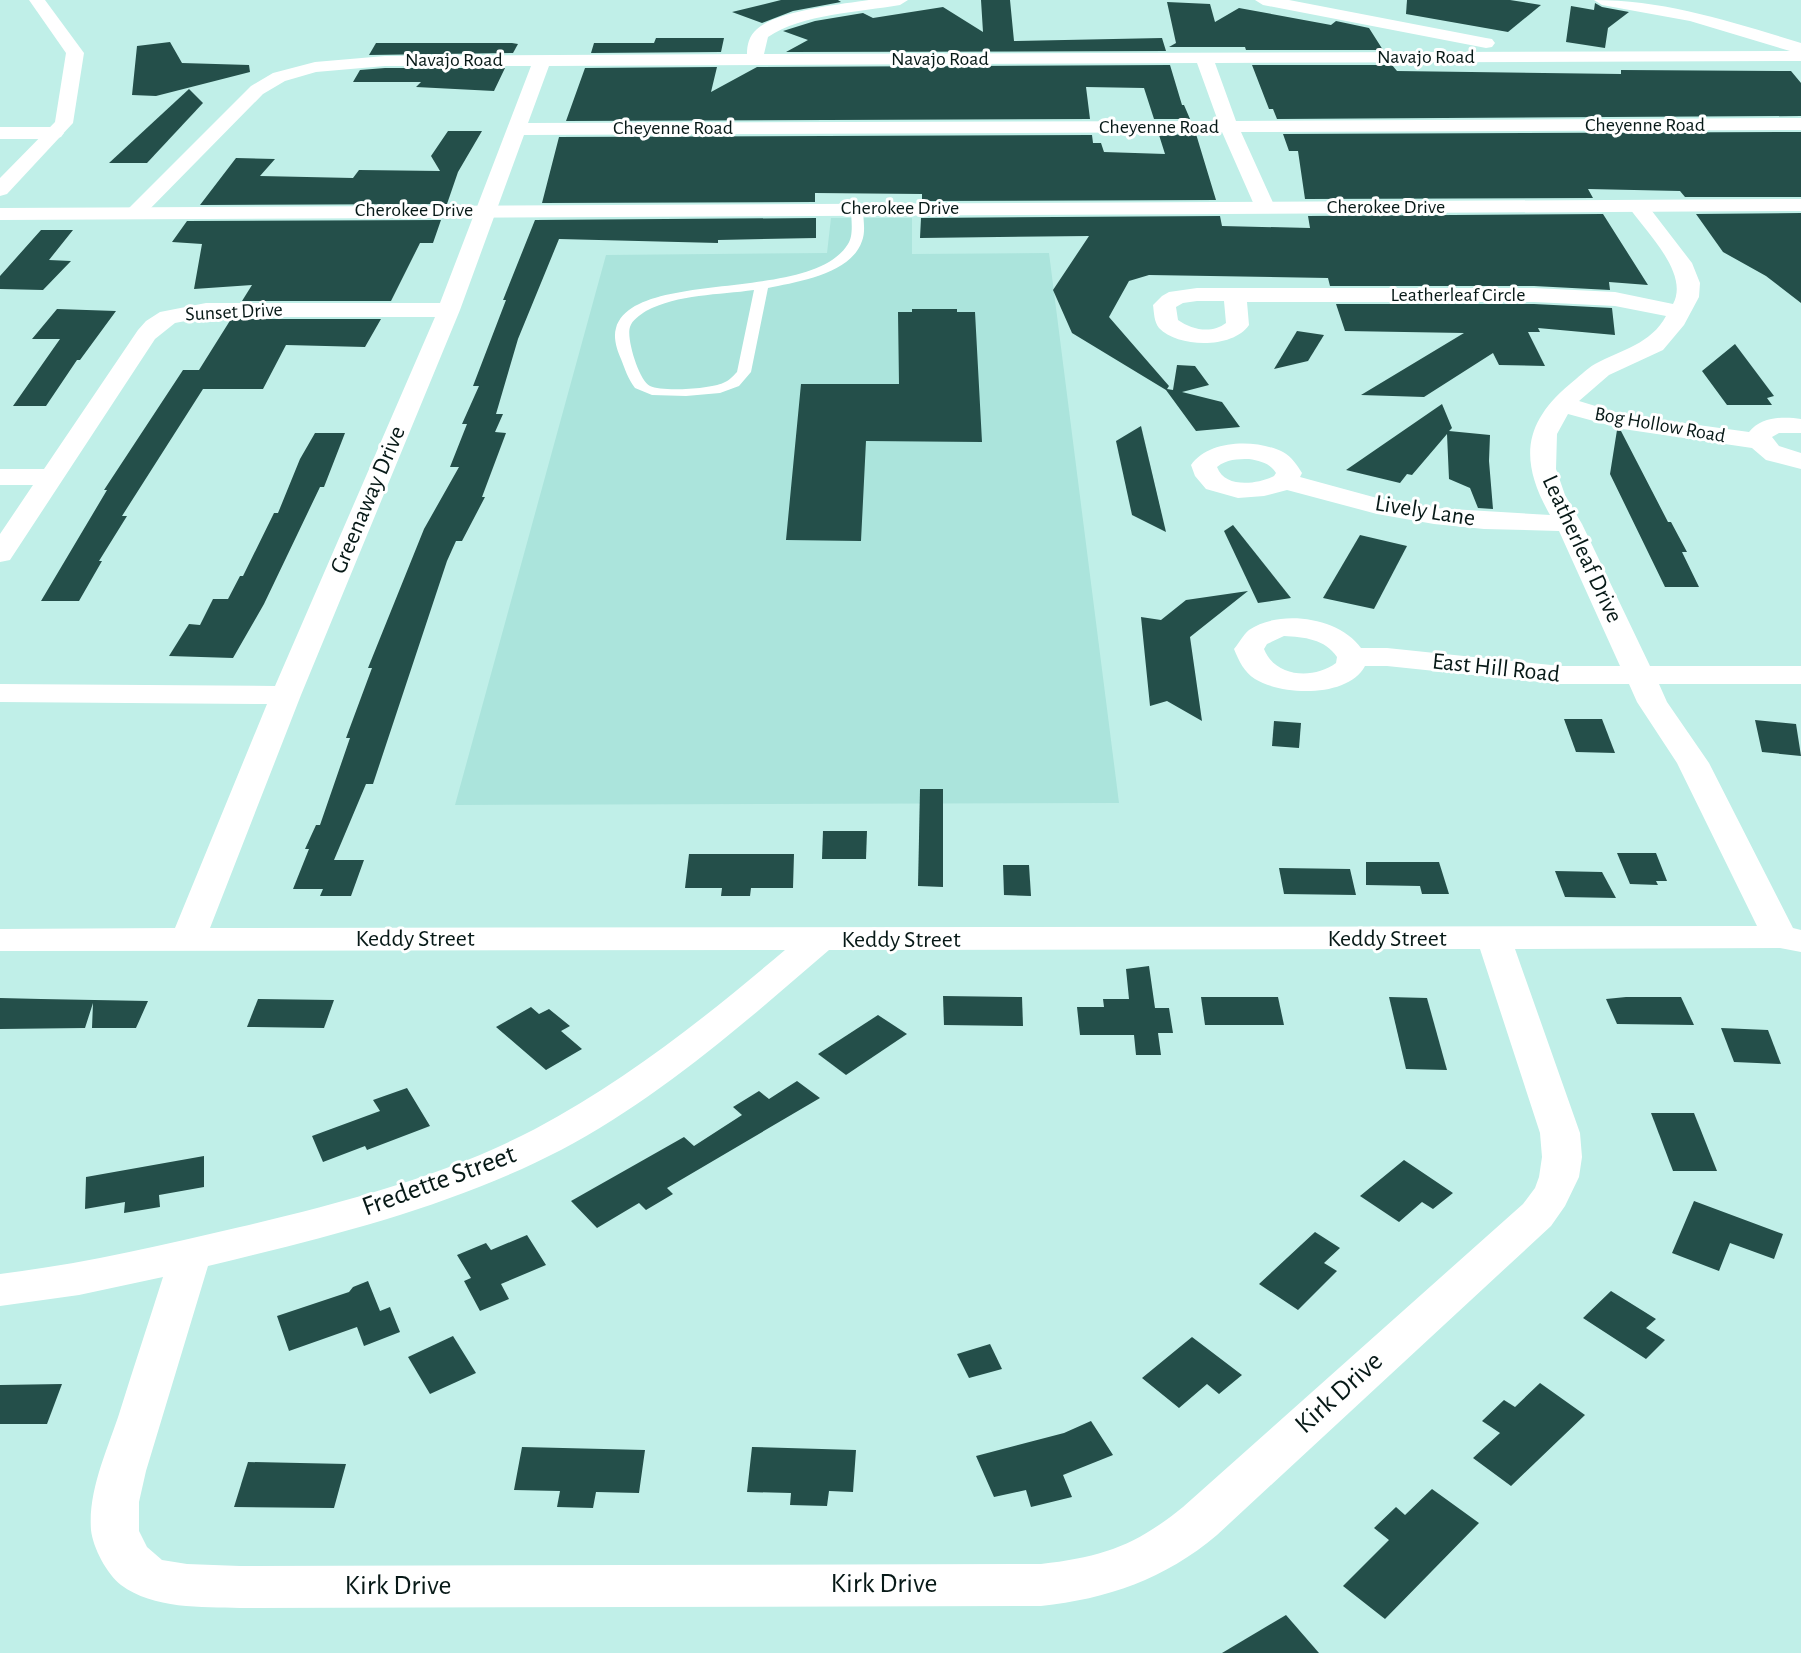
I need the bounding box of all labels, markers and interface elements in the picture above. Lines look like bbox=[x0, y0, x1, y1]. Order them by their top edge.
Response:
street label: Navajo Road bbox=[1377, 47, 1475, 67]
street label: Navajo Road bbox=[891, 49, 989, 69]
street label: Navajo Road bbox=[405, 50, 503, 70]
street label: Cheyenne Road bbox=[1585, 115, 1705, 135]
street label: Cheyenne Road bbox=[1099, 117, 1219, 137]
street label: Cheyenne Road bbox=[613, 118, 733, 138]
street label: Cherokee Drive bbox=[1327, 197, 1445, 217]
street label: Cherokee Drive bbox=[841, 198, 959, 218]
street label: Cherokee Drive bbox=[355, 200, 473, 220]
street label: Leatherleaf Circle bbox=[1390, 285, 1526, 305]
street label: Sunset Drive bbox=[185, 299, 283, 325]
street label: Bog Hollow Road bbox=[1593, 404, 1727, 446]
street label: Greenaway Drive bbox=[326, 423, 410, 577]
street label: Leatherleaf Drive bbox=[1537, 472, 1627, 626]
street label: Lively Lane bbox=[1373, 491, 1477, 531]
street label: East Hill Road bbox=[1431, 649, 1561, 687]
street label: Keddy Street bbox=[355, 927, 475, 951]
street label: Keddy Street bbox=[1327, 927, 1447, 951]
street label: Keddy Street bbox=[841, 928, 961, 952]
street label: Fredette Street bbox=[358, 1140, 520, 1222]
street label: Kirk Drive bbox=[1290, 1347, 1388, 1439]
street label: Kirk Drive bbox=[831, 1570, 937, 1598]
street label: Kirk Drive bbox=[345, 1572, 451, 1600]

